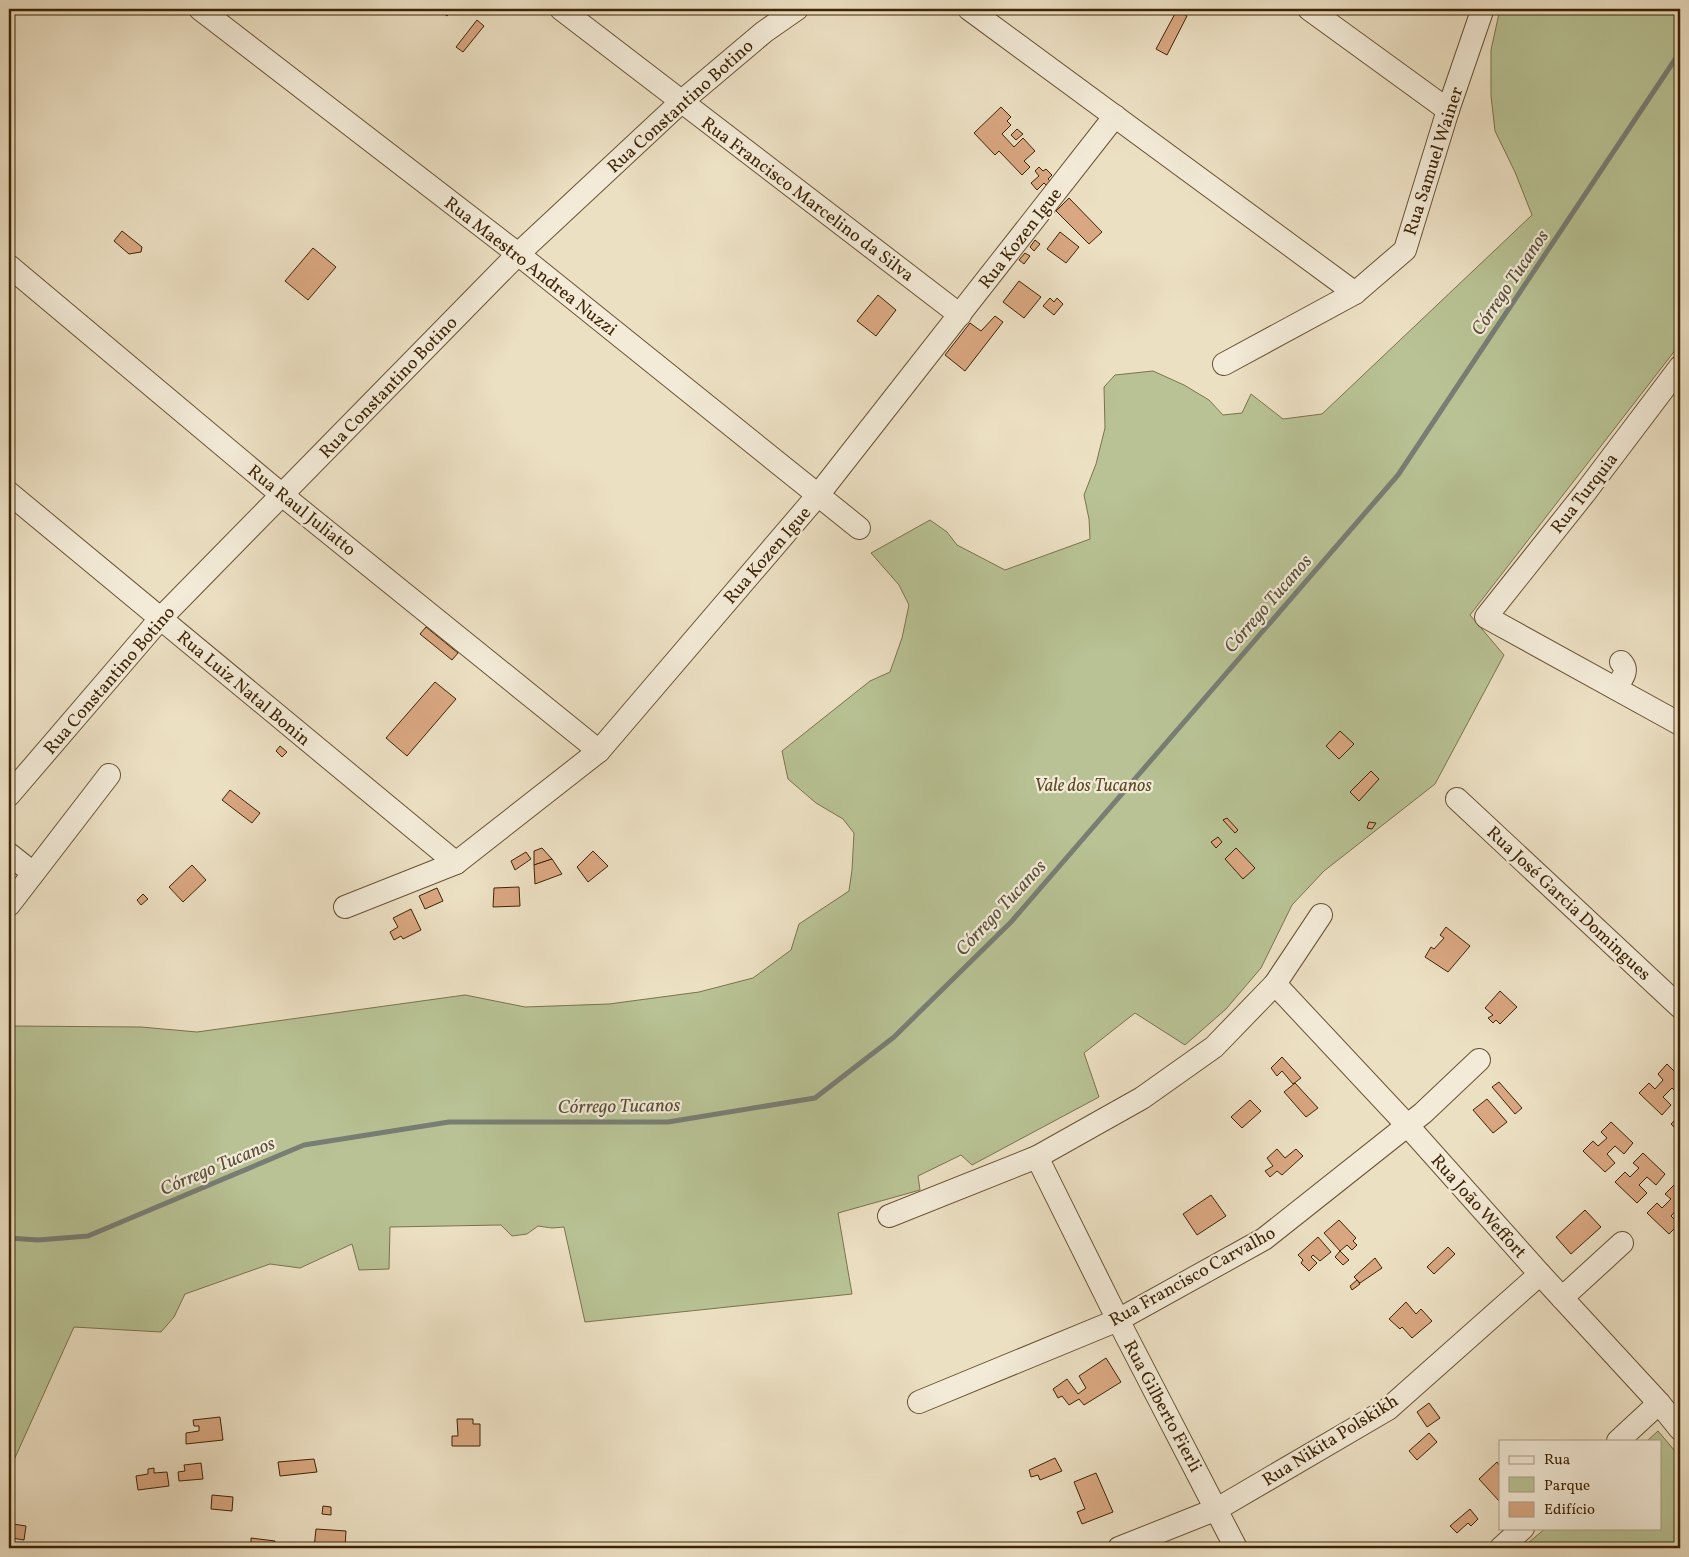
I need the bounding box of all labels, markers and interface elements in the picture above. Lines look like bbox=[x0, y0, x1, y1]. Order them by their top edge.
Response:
street label: Rua Constantino Botino bbox=[602, 34, 760, 180]
street label: Rua Samuel Wainer bbox=[1399, 83, 1470, 239]
street label: Rua Francisco Marcelino da Silva bbox=[695, 112, 919, 289]
street label: Rua Kozen Igue bbox=[974, 183, 1069, 295]
street label: Rua Maestro Andrea Nuzzi bbox=[438, 192, 622, 343]
water label: Córrego Tucanos bbox=[1466, 225, 1556, 341]
street label: Rua Constantino Botino bbox=[314, 311, 464, 465]
street label: Rua Turquia bbox=[1546, 448, 1625, 540]
street label: Rua Raul Juliatto bbox=[242, 460, 361, 563]
street label: Rua Kozen Igue bbox=[719, 502, 818, 610]
water label: Córrego Tucanos bbox=[1218, 549, 1319, 659]
street label: Rua Constantino Botino bbox=[39, 601, 182, 761]
street label: Rua Luiz Natal Bonin bbox=[171, 626, 315, 753]
park label: Vale dos Tucanos bbox=[1034, 774, 1152, 799]
street label: Rua José Garcia Domingues bbox=[1480, 821, 1656, 987]
water label: Córrego Tucanos bbox=[950, 855, 1053, 962]
water label: Córrego Tucanos bbox=[557, 1093, 681, 1121]
water label: Córrego Tucanos bbox=[156, 1131, 279, 1203]
street label: Rua João Weffort bbox=[1424, 1149, 1532, 1265]
street label: Rua Francisco Carvalho bbox=[1105, 1221, 1280, 1333]
street label: Rua Gilberto Fierli bbox=[1116, 1336, 1207, 1477]
street label: Rua Nikita Polskikh bbox=[1258, 1389, 1404, 1493]
legend bbox=[1499, 1440, 1662, 1530]
text: Rua bbox=[1544, 1450, 1570, 1471]
text: Parque bbox=[1544, 1476, 1590, 1497]
text: Edifício bbox=[1544, 1500, 1595, 1521]

